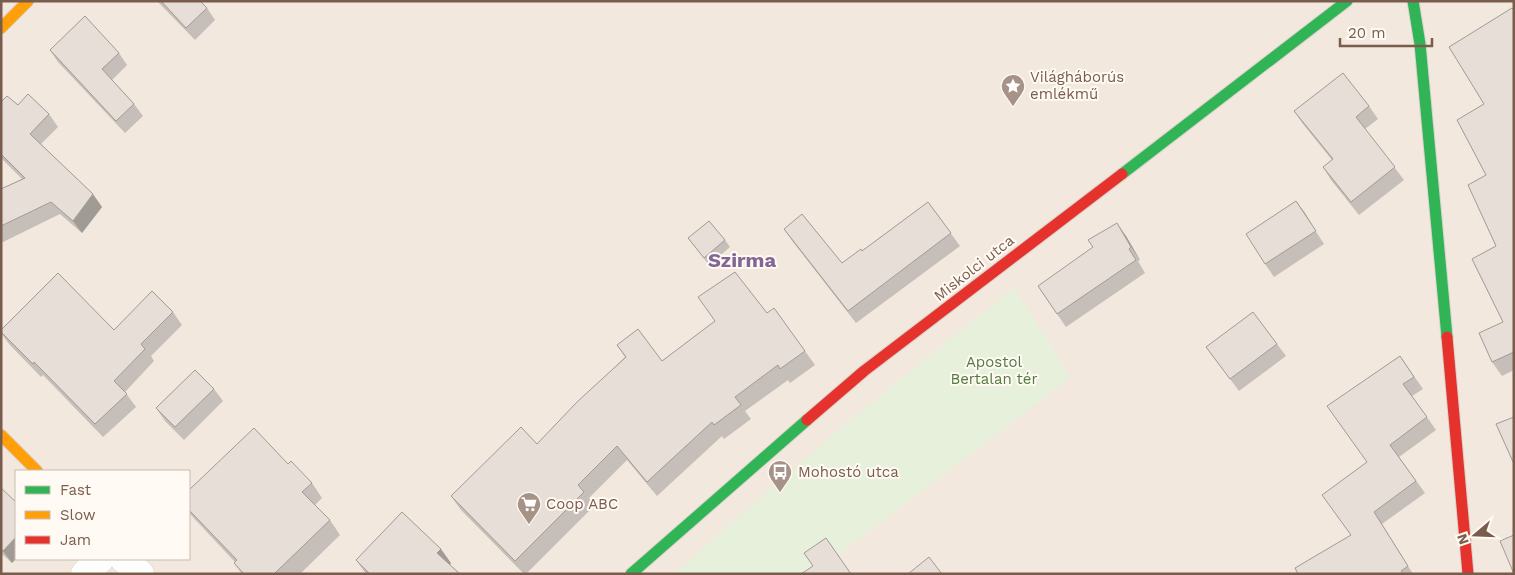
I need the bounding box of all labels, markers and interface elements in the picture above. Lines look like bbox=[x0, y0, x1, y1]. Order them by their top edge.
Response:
scale bar bbox=[1340, 15, 1432, 47]
text: 20 m bbox=[1348, 24, 1386, 42]
place label: Világháborús emlékmű bbox=[1030, 68, 1124, 103]
place icon: Világháborús emlékmű bbox=[1000, 73, 1026, 107]
street label: Miskolci utca bbox=[930, 231, 1018, 305]
district label: Szirma bbox=[708, 248, 776, 272]
park label: Apostol Bertalan tér bbox=[950, 353, 1038, 388]
bus stop icon: Mohostó utca bbox=[767, 459, 793, 493]
place label: Mohostó utca bbox=[798, 463, 899, 481]
legend bbox=[15, 470, 190, 560]
text: Fast bbox=[60, 481, 92, 499]
supermarket icon: Coop ABC bbox=[516, 491, 542, 525]
place label: Coop ABC bbox=[546, 495, 618, 513]
text: Slow bbox=[60, 506, 96, 524]
north arrow bbox=[1450, 510, 1500, 560]
text: Jam bbox=[60, 531, 91, 549]
text: N bbox=[1453, 532, 1472, 547]

